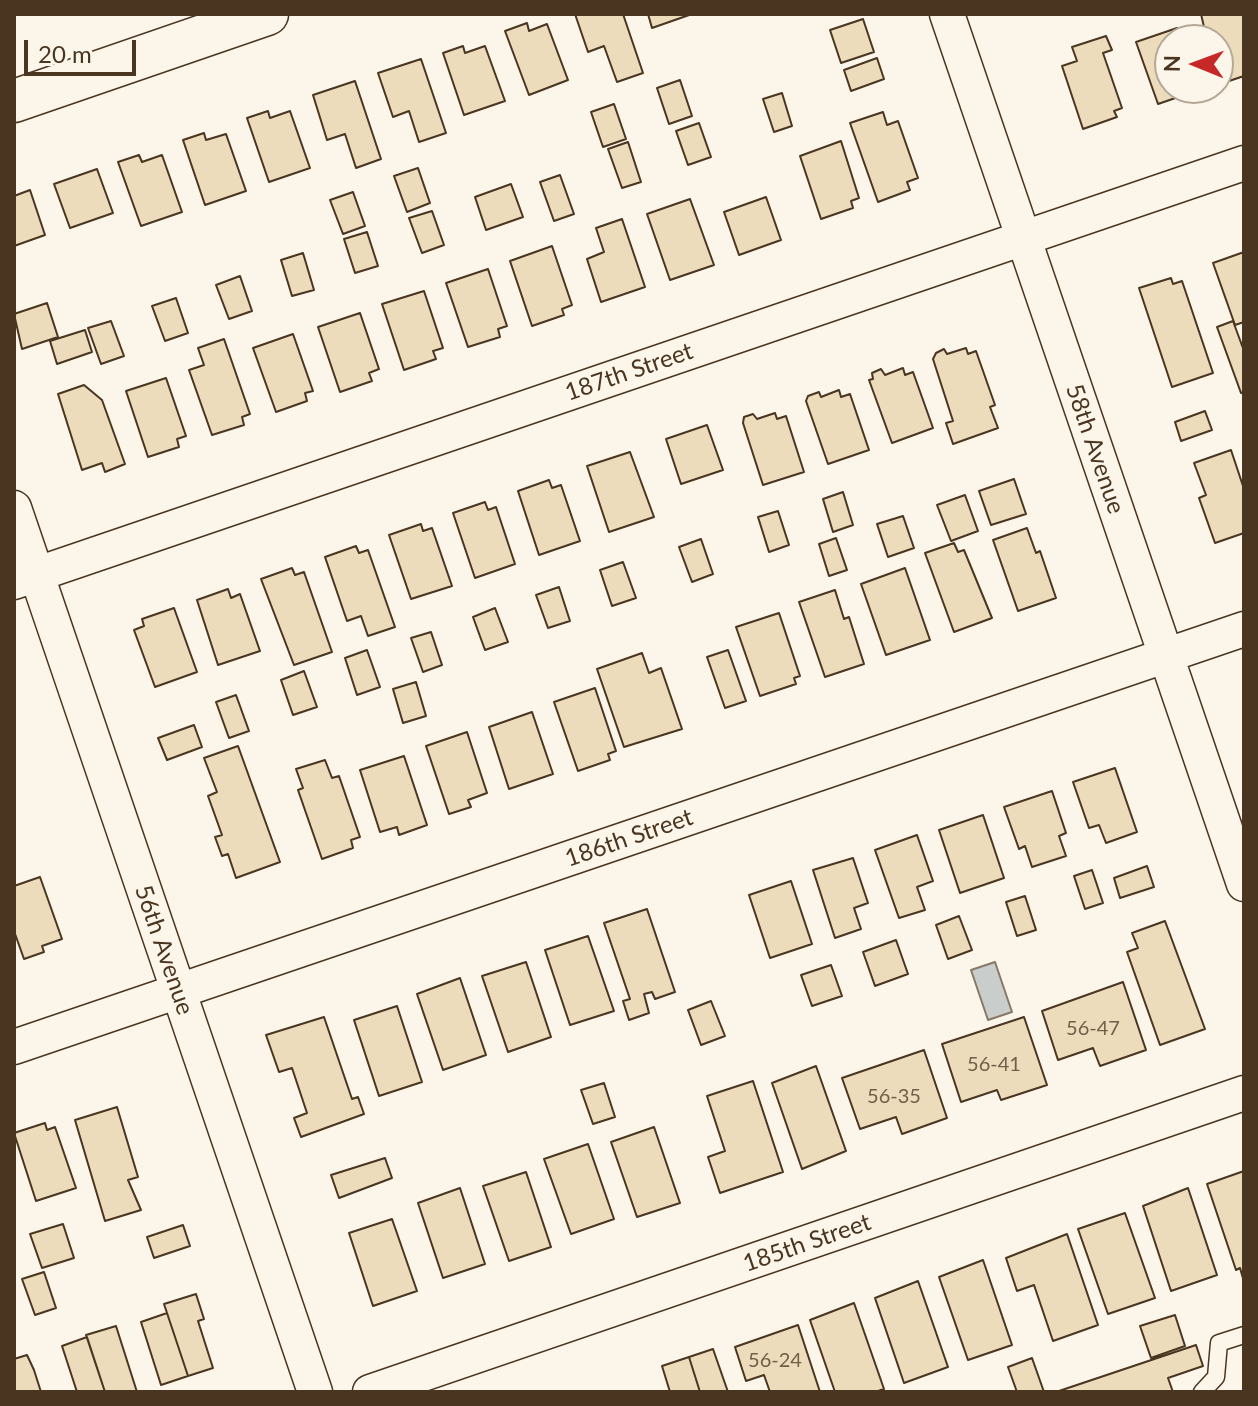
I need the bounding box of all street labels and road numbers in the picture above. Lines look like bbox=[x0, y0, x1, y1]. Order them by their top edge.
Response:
street label: 187th Street bbox=[561, 337, 697, 407]
street label: 58th Avenue bbox=[1059, 380, 1131, 518]
street label: 186th Street bbox=[561, 803, 697, 873]
street label: 56th Avenue bbox=[128, 881, 200, 1019]
street label: 185th Street bbox=[739, 1208, 875, 1278]

